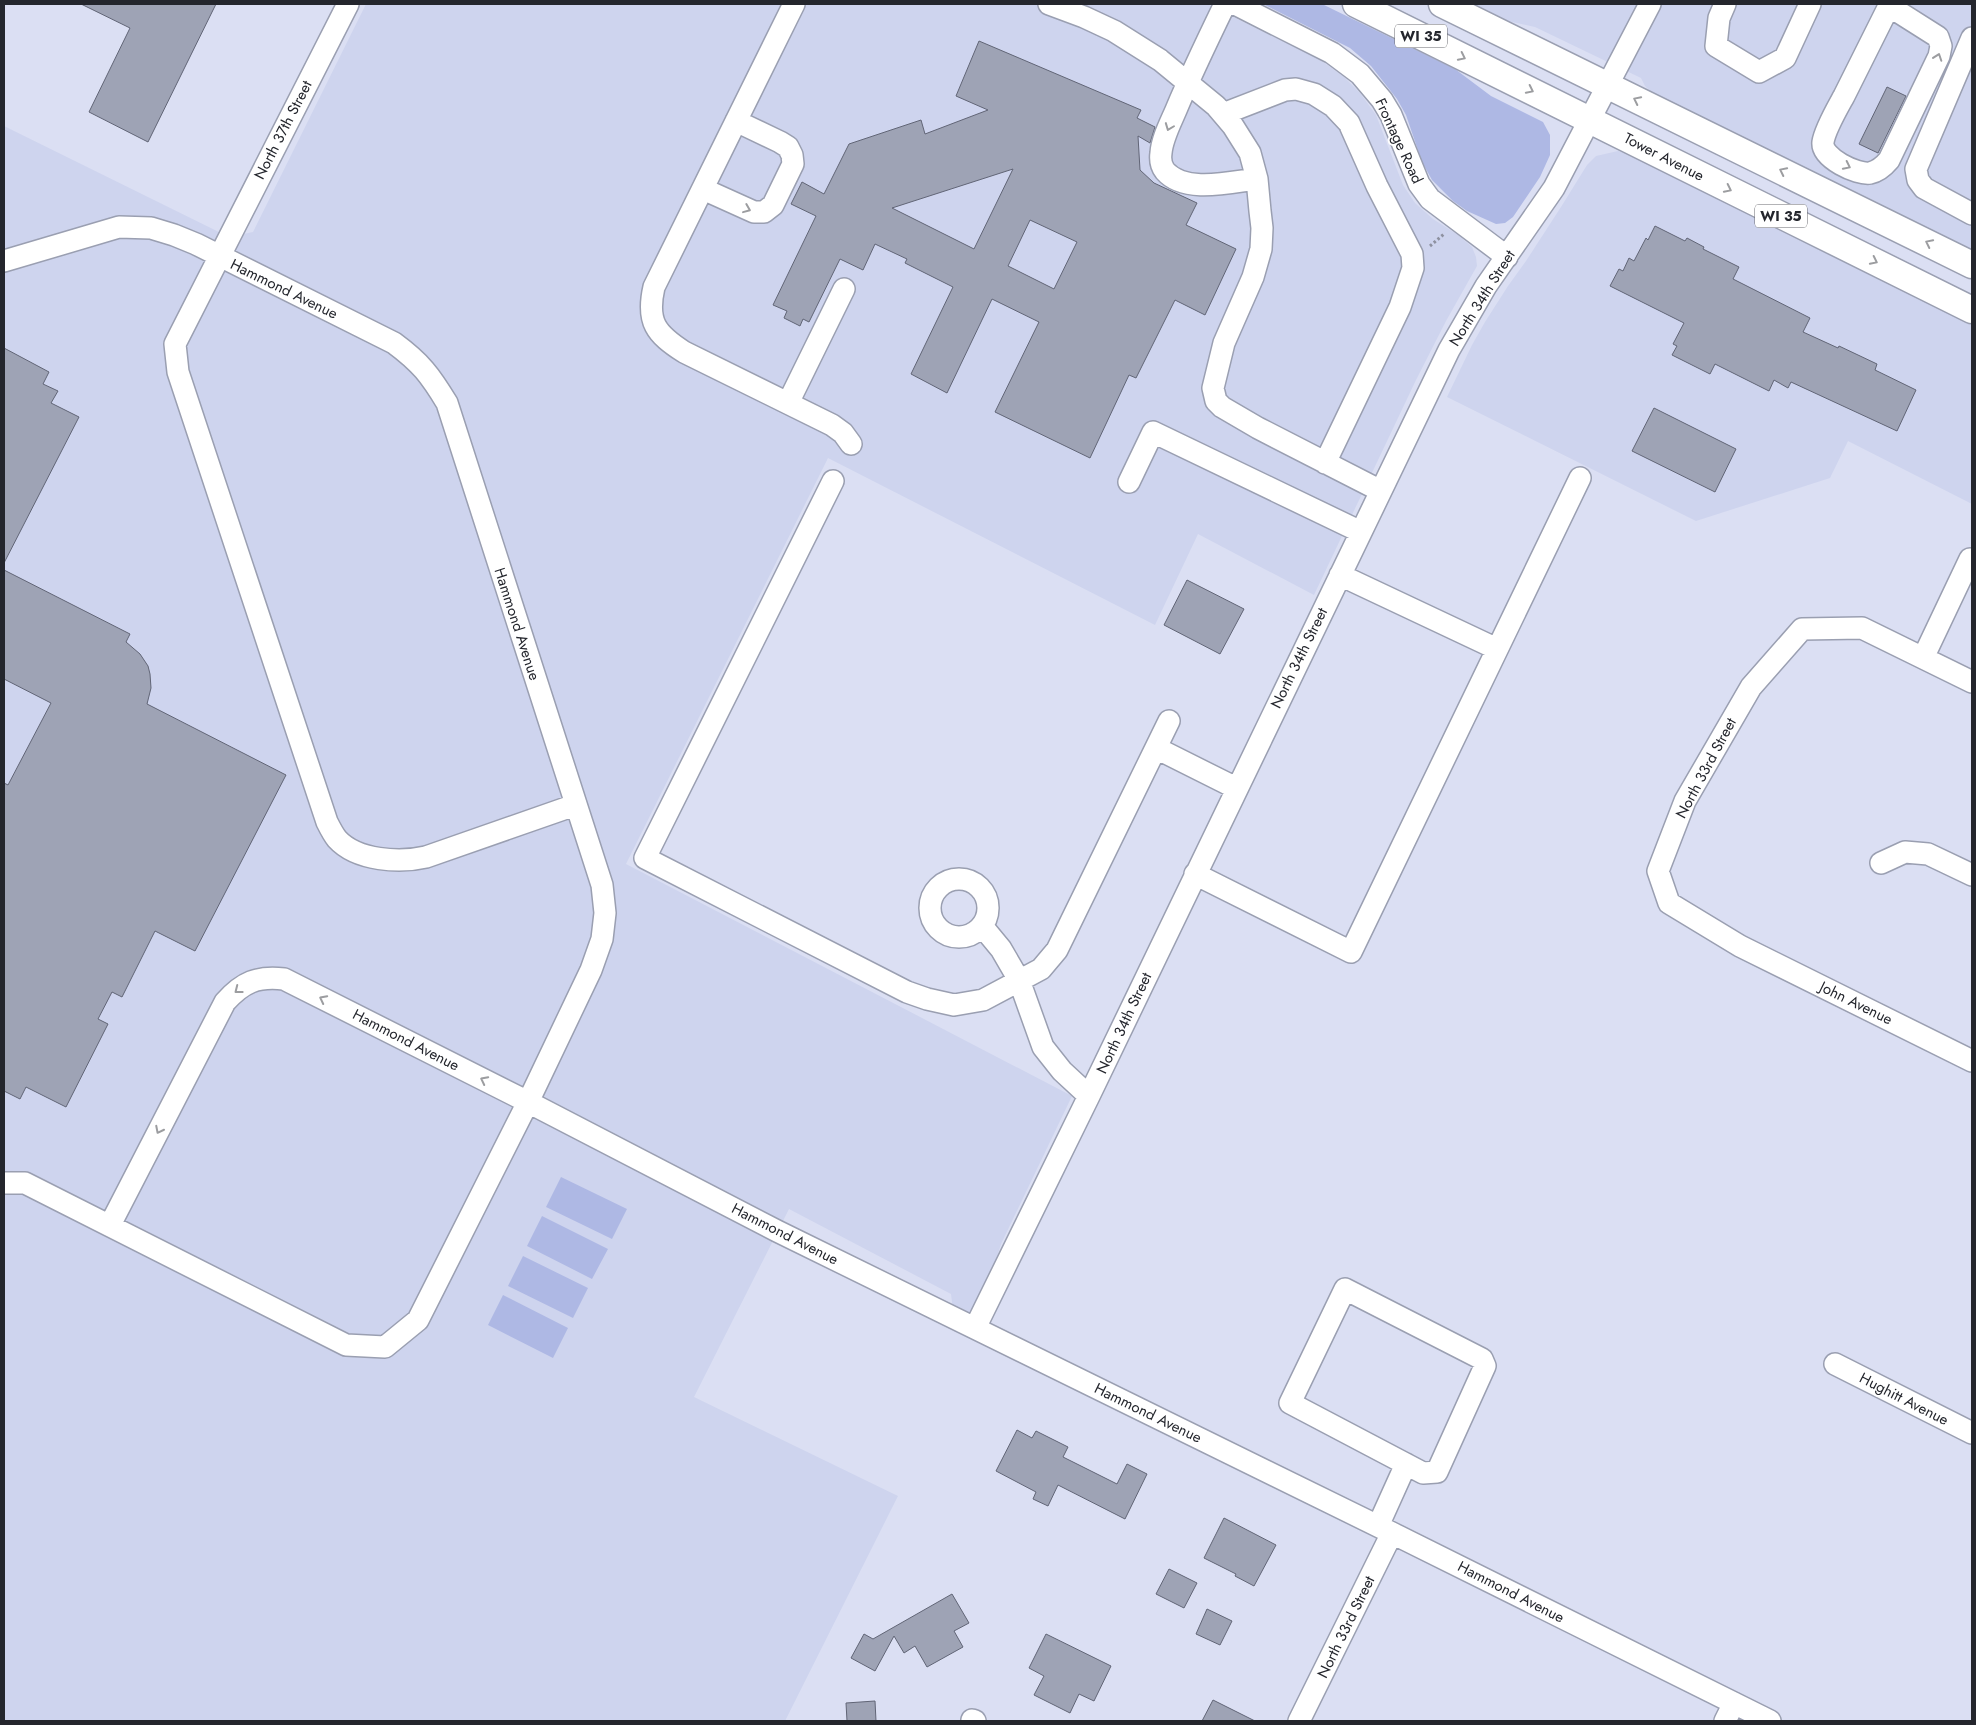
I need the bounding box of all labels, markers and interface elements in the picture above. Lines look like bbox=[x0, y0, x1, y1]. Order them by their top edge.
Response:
road number: WI 35 bbox=[1395, 24, 1447, 48]
one-way arrow bbox=[1457, 51, 1466, 61]
one-way arrow bbox=[1932, 53, 1942, 62]
street label: North 37th Street bbox=[249, 76, 318, 183]
one-way arrow bbox=[1524, 84, 1533, 94]
street label: Frontage Road bbox=[1370, 95, 1428, 187]
one-way arrow bbox=[1633, 95, 1642, 106]
one-way arrow bbox=[1165, 123, 1175, 131]
street label: Tower Avenue bbox=[1620, 127, 1708, 187]
one-way arrow bbox=[1842, 160, 1851, 170]
one-way arrow bbox=[1779, 167, 1788, 177]
one-way arrow bbox=[1723, 183, 1732, 193]
one-way arrow bbox=[742, 202, 751, 213]
road number: WI 35 bbox=[1755, 205, 1807, 228]
one-way arrow bbox=[1925, 239, 1934, 249]
street label: North 34th Street bbox=[1444, 245, 1521, 350]
street label: Hammond Avenue bbox=[227, 253, 342, 325]
one-way arrow bbox=[1868, 255, 1877, 265]
street label: Hammond Avenue bbox=[488, 565, 546, 683]
street label: North 34th Street bbox=[1265, 604, 1333, 712]
street label: North 33rd Street bbox=[1670, 713, 1742, 822]
street label: North 34th Street bbox=[1091, 968, 1157, 1077]
street label: John Avenue bbox=[1814, 975, 1896, 1030]
one-way arrow bbox=[235, 984, 244, 992]
one-way arrow bbox=[320, 995, 329, 1005]
street label: Hammond Avenue bbox=[349, 1004, 463, 1077]
one-way arrow bbox=[481, 1076, 490, 1086]
one-way arrow bbox=[155, 1125, 165, 1134]
street label: Hammond Avenue bbox=[728, 1198, 842, 1271]
street label: Hughitt Avenue bbox=[1856, 1367, 1953, 1431]
street label: Hammond Avenue bbox=[1091, 1377, 1206, 1449]
street label: Hammond Avenue bbox=[1454, 1556, 1568, 1629]
street label: North 33rd Street bbox=[1312, 1572, 1380, 1682]

